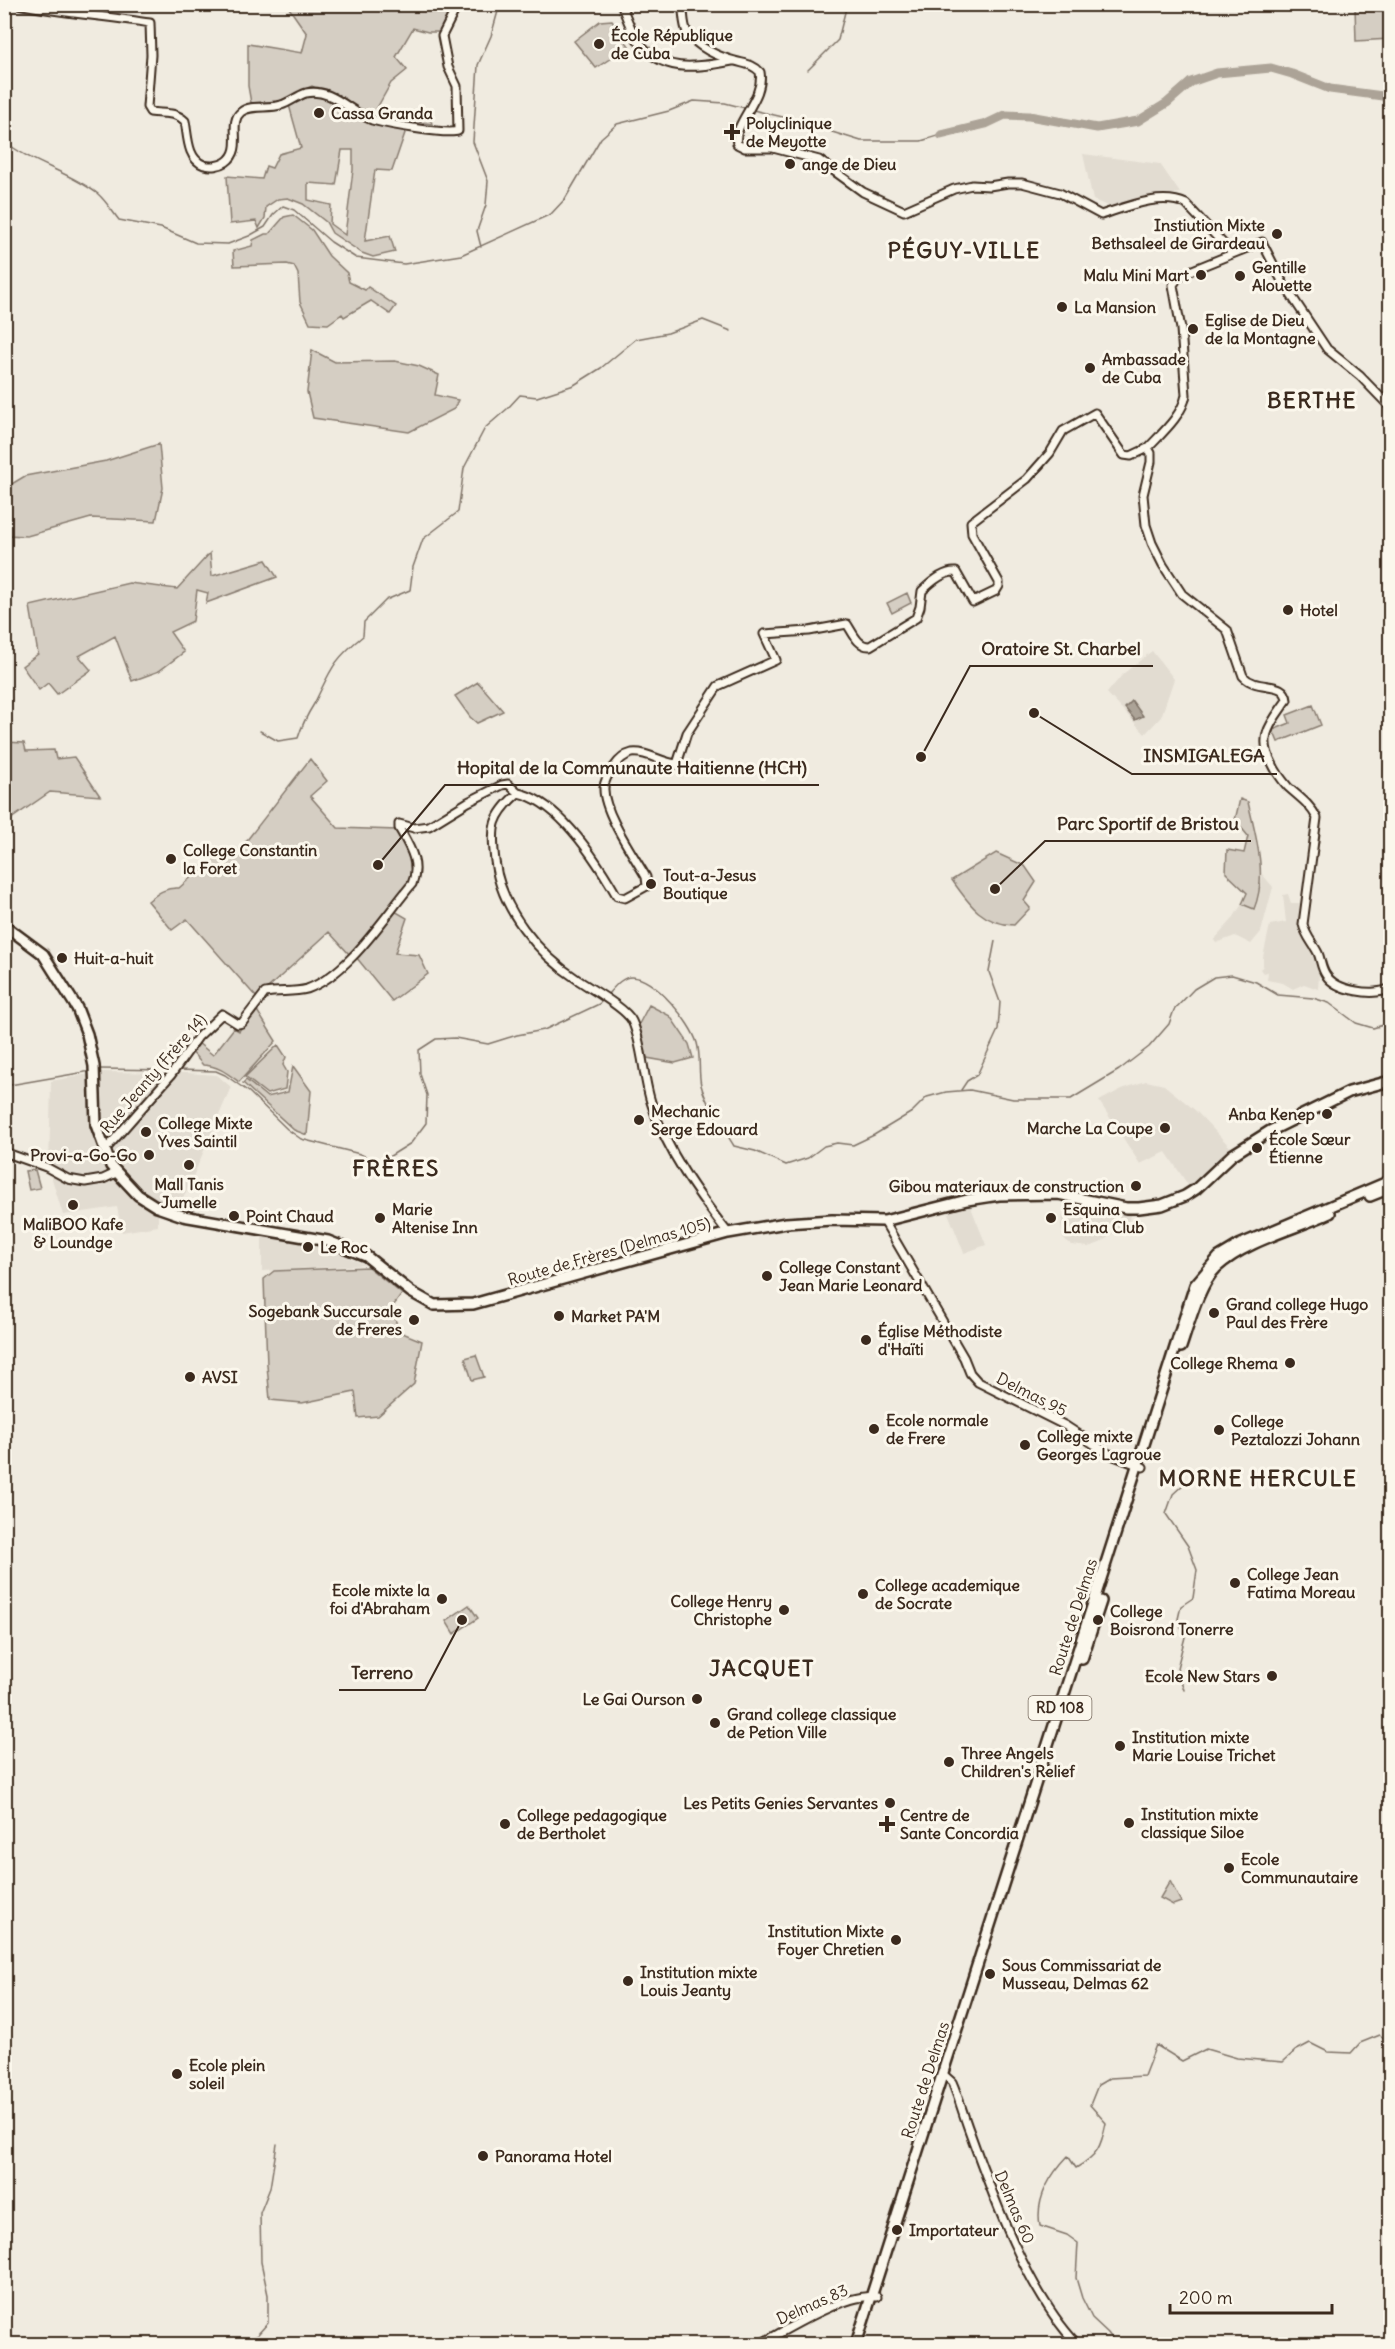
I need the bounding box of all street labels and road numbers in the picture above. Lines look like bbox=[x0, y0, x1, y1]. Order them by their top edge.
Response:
street label: Rue Jeanty (Frère 14) bbox=[96, 1009, 210, 1137]
street label: Route de Frères (Delmas 105) bbox=[505, 1212, 713, 1290]
street label: Delmas 95 bbox=[994, 1368, 1070, 1420]
street label: Route de Delmas bbox=[1045, 1556, 1101, 1678]
road number: RD 108 bbox=[1028, 1696, 1092, 1720]
street label: Route de Delmas bbox=[897, 2019, 953, 2141]
street label: Delmas 60 bbox=[991, 2167, 1039, 2247]
street label: Delmas 83 bbox=[773, 2279, 851, 2329]

